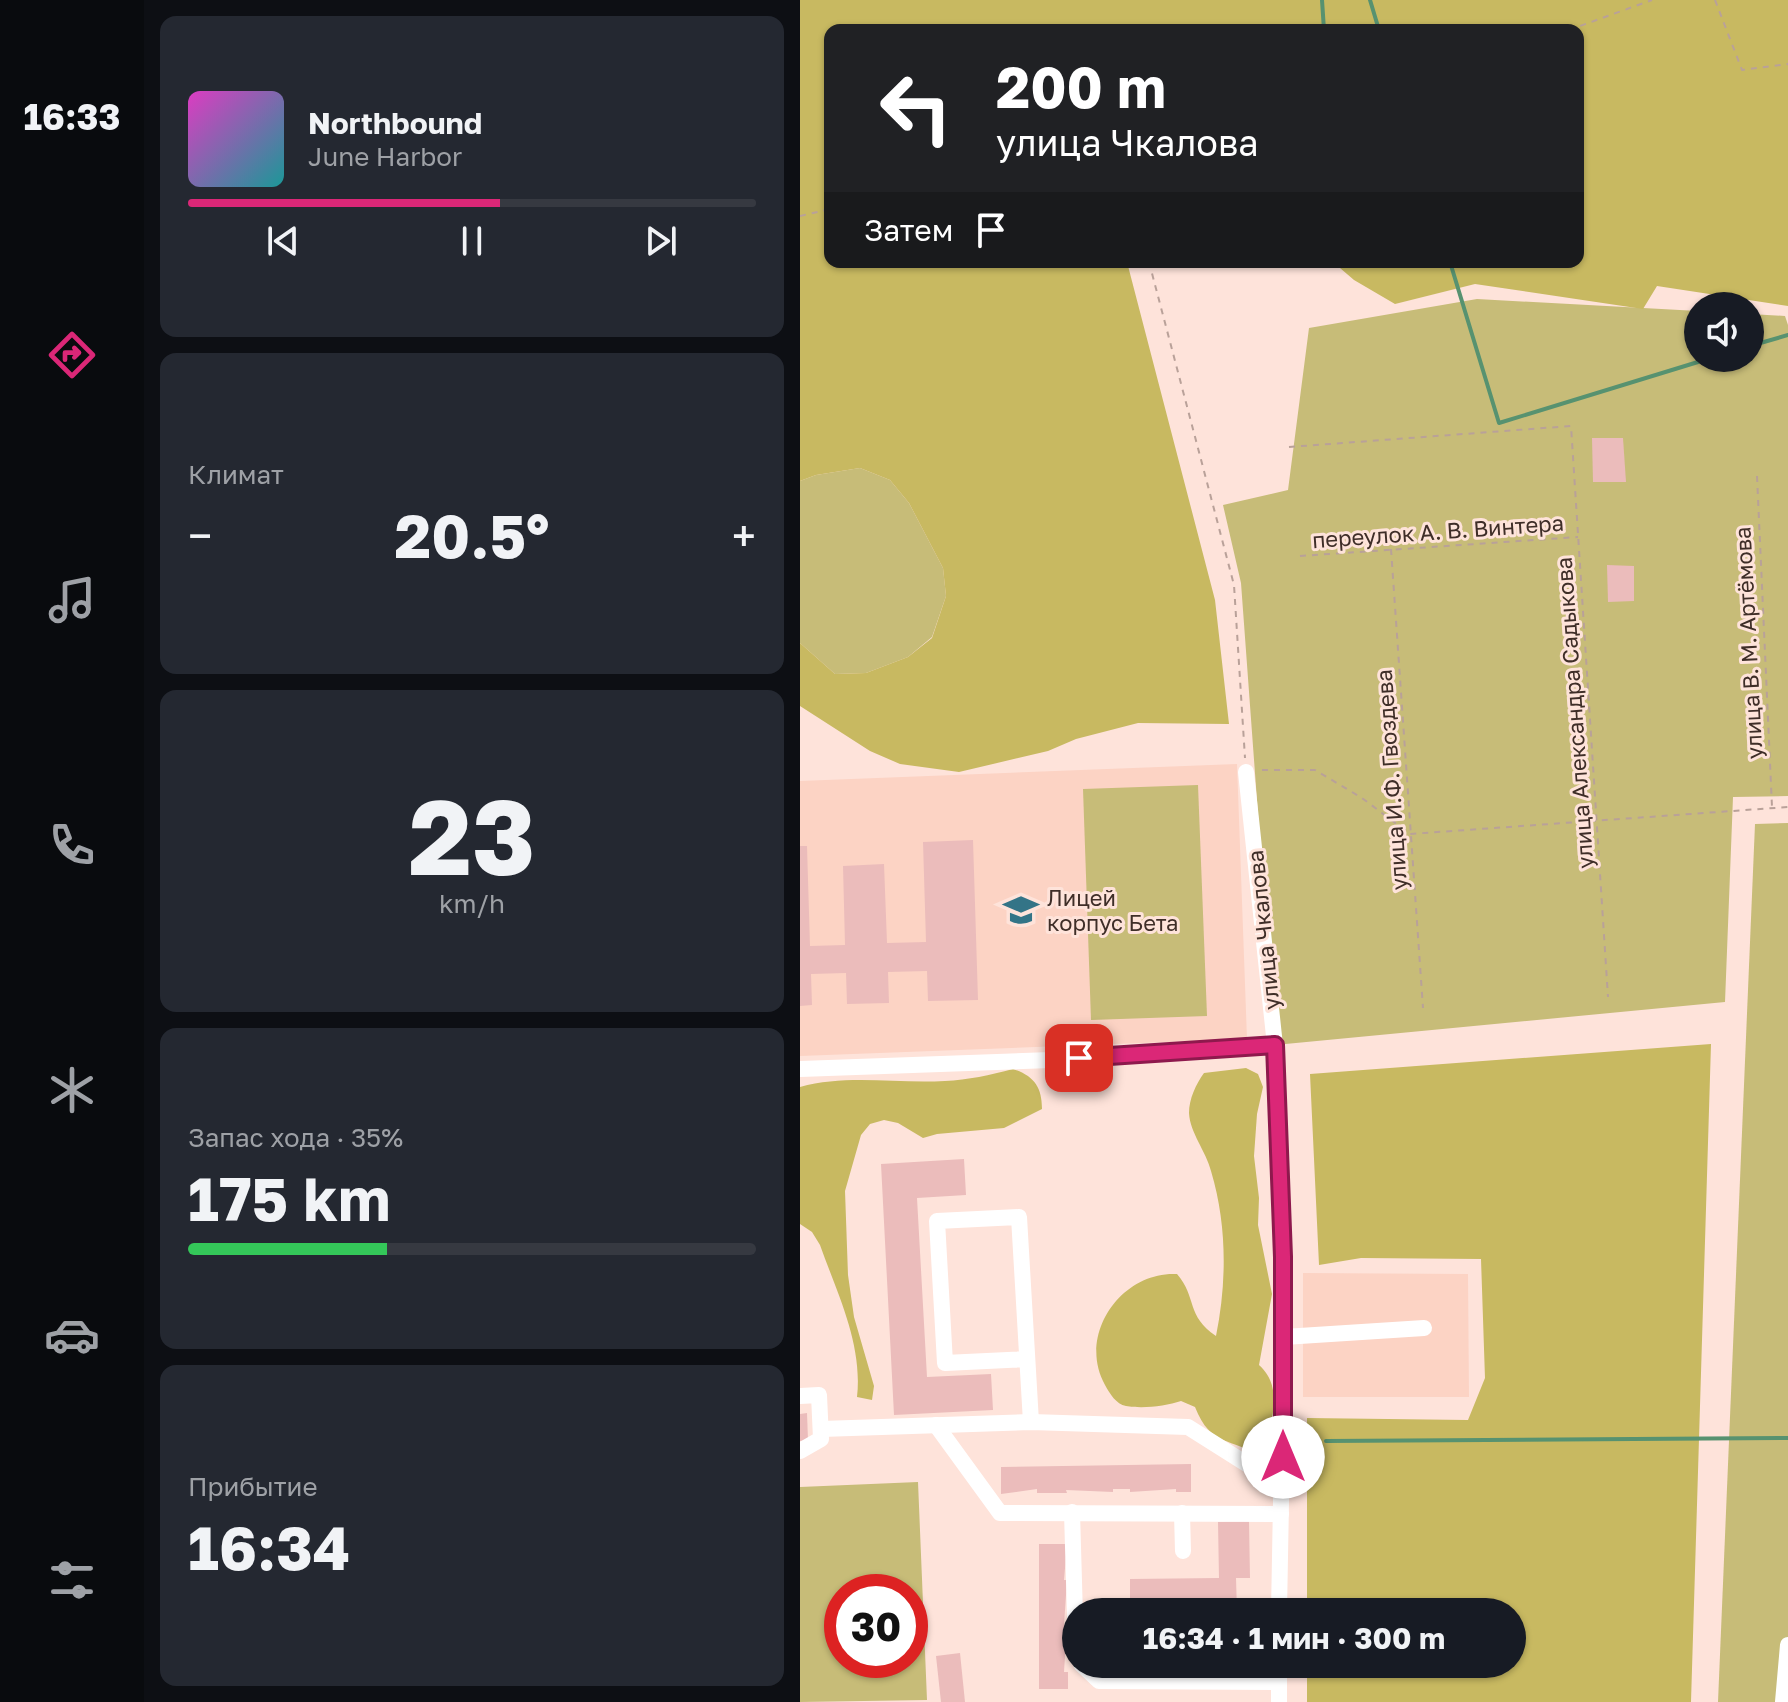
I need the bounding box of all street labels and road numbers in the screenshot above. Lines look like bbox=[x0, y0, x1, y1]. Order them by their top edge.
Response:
street label: переулок А. В. Винтера bbox=[1311, 509, 1565, 553]
street label: улица В. М. Артёмова bbox=[1728, 526, 1768, 760]
street label: улица Александра Садыкова bbox=[1550, 556, 1598, 870]
street label: улица И.Ф. Гвоздева bbox=[1370, 669, 1412, 891]
street label: улица Чкалова bbox=[1241, 849, 1285, 1011]

